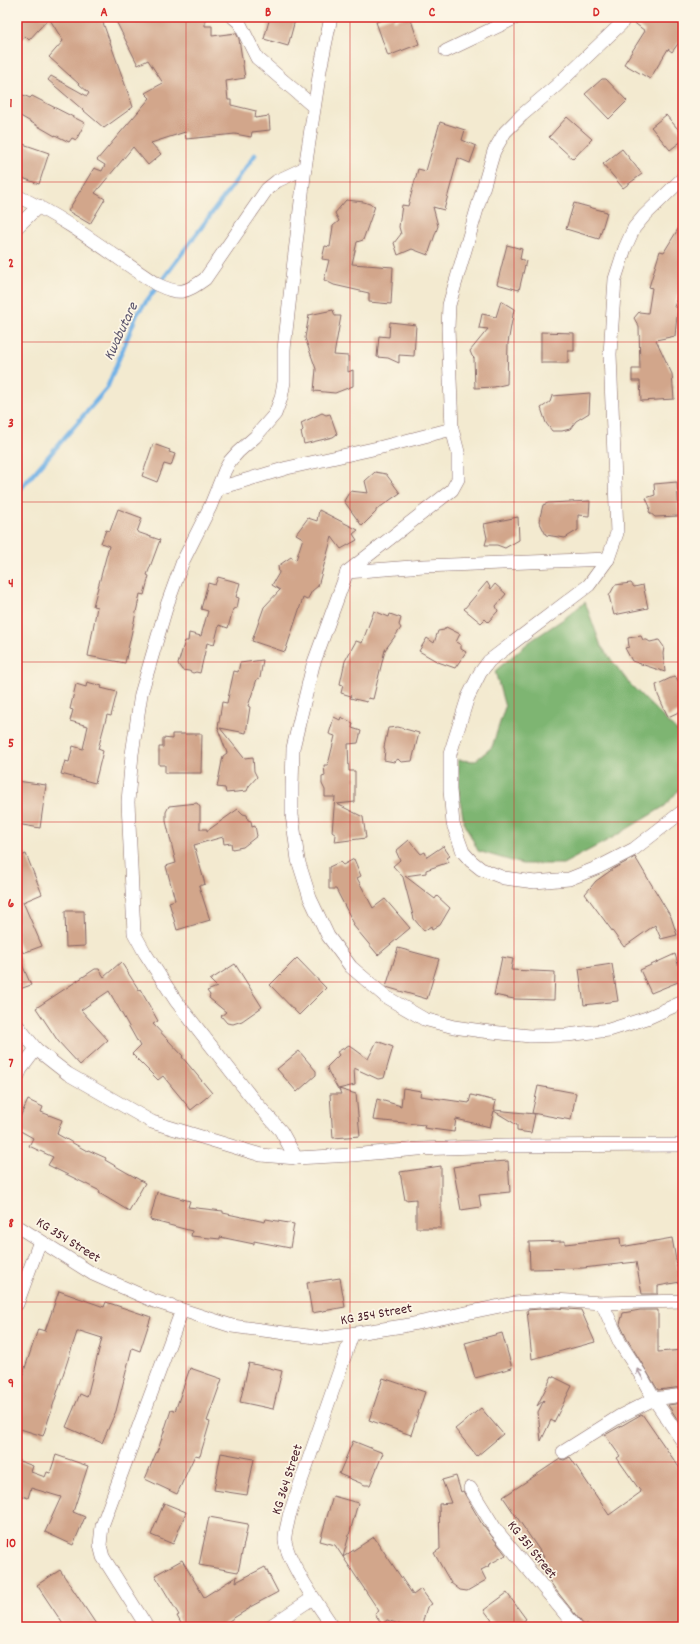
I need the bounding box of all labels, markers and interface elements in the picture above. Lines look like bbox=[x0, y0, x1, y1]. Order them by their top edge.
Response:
text: A bbox=[100, 4, 108, 23]
text: B bbox=[265, 4, 271, 23]
text: C bbox=[429, 4, 436, 23]
text: D bbox=[593, 4, 600, 23]
text: 1 bbox=[10, 95, 13, 114]
text: 2 bbox=[8, 255, 14, 274]
water label: Kwabutare bbox=[99, 298, 145, 364]
text: 3 bbox=[8, 415, 14, 434]
text: 4 bbox=[8, 575, 14, 594]
text: 5 bbox=[8, 735, 14, 754]
text: 6 bbox=[8, 895, 15, 914]
text: 7 bbox=[9, 1055, 14, 1074]
street label: KG 354 Street bbox=[32, 1213, 104, 1268]
text: 8 bbox=[8, 1215, 14, 1234]
street label: KG 354 Street bbox=[339, 1299, 414, 1331]
one-way arrow bbox=[635, 1368, 643, 1380]
text: 9 bbox=[8, 1375, 14, 1394]
street label: KG 364 Street bbox=[267, 1442, 309, 1517]
street label: KG 351 Street bbox=[502, 1517, 561, 1584]
text: 10 bbox=[6, 1535, 16, 1554]

